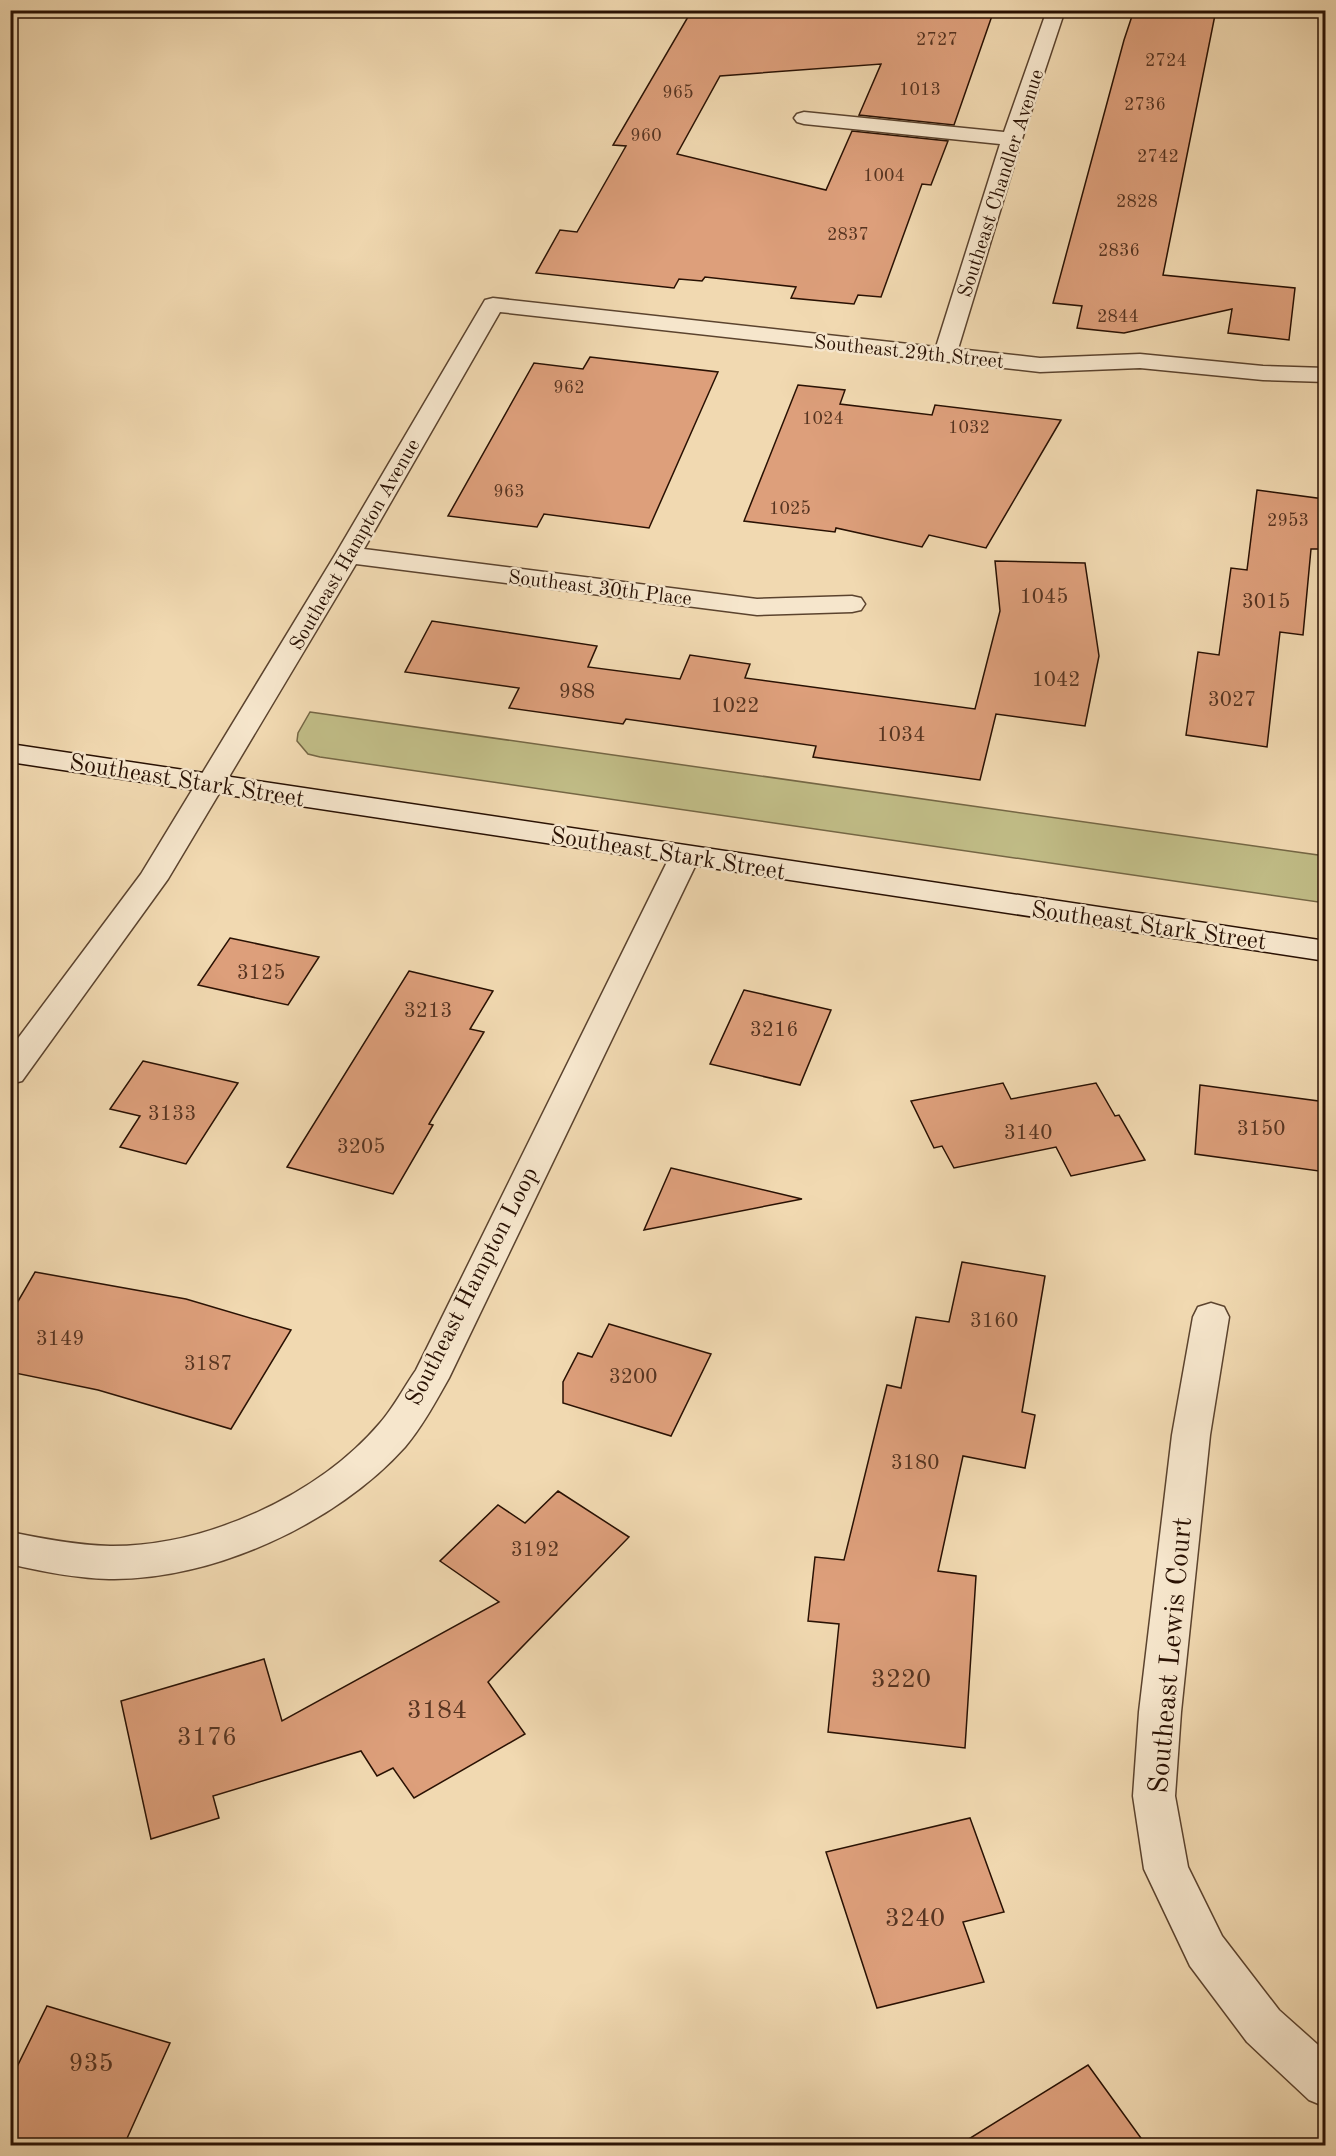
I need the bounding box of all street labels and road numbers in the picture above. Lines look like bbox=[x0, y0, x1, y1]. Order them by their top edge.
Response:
street label: Southeast Chandler Avenue bbox=[956, 67, 1048, 300]
street label: Southeast 29th Street bbox=[813, 333, 1005, 373]
street label: Southeast Hampton Avenue bbox=[287, 436, 424, 654]
street label: Southeast 30th Place bbox=[507, 568, 693, 610]
street label: Southeast Stark Street bbox=[68, 752, 306, 812]
street label: Southeast Stark Street bbox=[549, 825, 787, 885]
street label: Southeast Stark Street bbox=[1030, 899, 1268, 955]
street label: Southeast Hampton Loop bbox=[402, 1164, 543, 1410]
street label: Southeast Lewis Court bbox=[1146, 1516, 1198, 1795]

